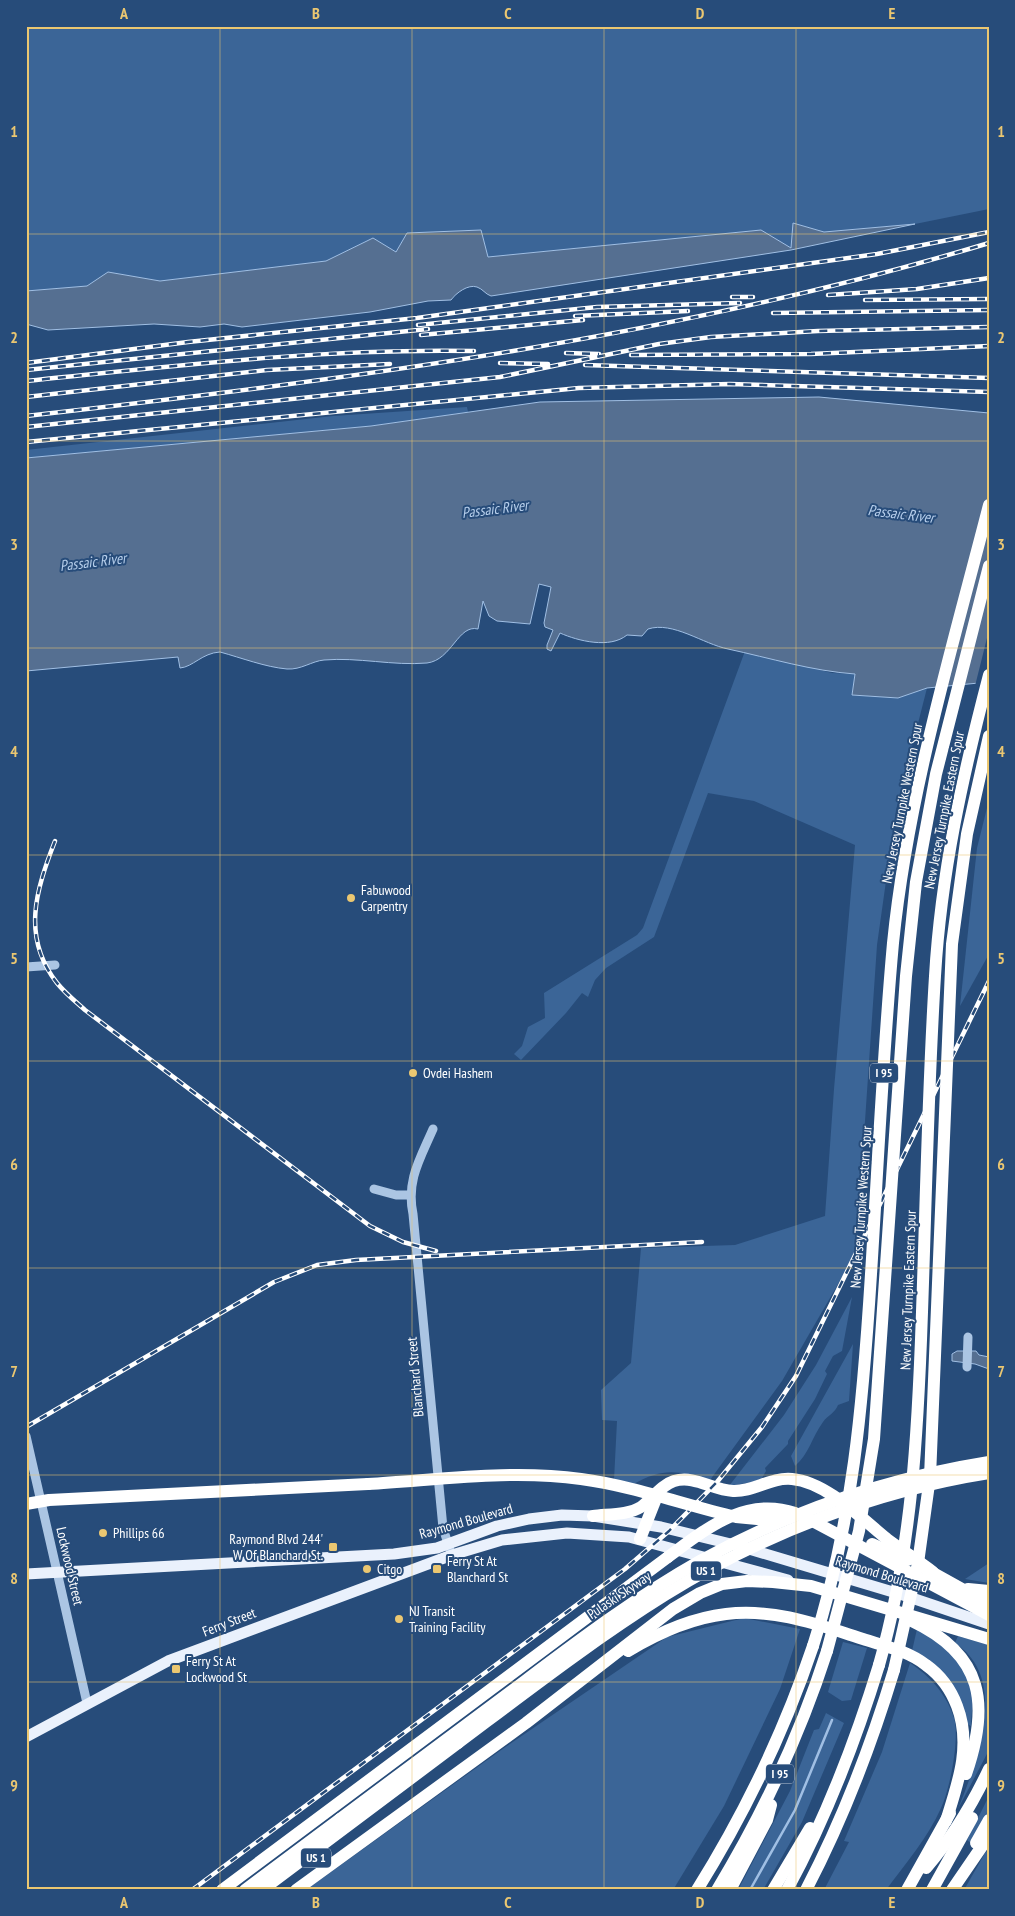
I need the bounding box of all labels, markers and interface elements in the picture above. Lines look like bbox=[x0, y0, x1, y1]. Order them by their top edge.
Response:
text: A bbox=[119, 3, 129, 23]
text: B bbox=[312, 3, 320, 23]
text: C bbox=[504, 3, 512, 23]
text: D bbox=[696, 3, 705, 23]
text: E bbox=[889, 3, 896, 23]
text: 1 bbox=[10, 121, 18, 141]
text: 1 bbox=[997, 121, 1005, 141]
text: 2 bbox=[10, 327, 18, 347]
text: 2 bbox=[997, 327, 1005, 347]
water label: Passaic River bbox=[461, 495, 531, 522]
water label: Passaic River bbox=[867, 500, 937, 527]
text: 3 bbox=[10, 534, 18, 554]
text: 3 bbox=[997, 534, 1005, 554]
water label: Passaic River bbox=[59, 548, 129, 575]
street label: New Jersey Turnpike Western Spur bbox=[878, 721, 926, 885]
street label: New Jersey Turnpike Eastern Spur bbox=[920, 730, 968, 890]
text: 4 bbox=[10, 741, 18, 761]
text: 4 bbox=[997, 741, 1005, 761]
place label: Fabuwood Carpentry bbox=[361, 881, 411, 915]
marker: Fabuwood Carpentry bbox=[345, 892, 357, 904]
text: 5 bbox=[10, 948, 18, 968]
text: 5 bbox=[997, 948, 1005, 968]
place label: Ovdei Hashem bbox=[423, 1064, 493, 1082]
road number: I 95 bbox=[870, 1064, 898, 1082]
marker: Ovdei Hashem bbox=[407, 1067, 419, 1079]
street label: New Jersey Turnpike Western Spur bbox=[846, 1125, 876, 1289]
text: 6 bbox=[10, 1154, 18, 1174]
text: 6 bbox=[997, 1154, 1005, 1174]
street label: New Jersey Turnpike Eastern Spur bbox=[896, 1210, 920, 1370]
street label: Blanchard Street bbox=[403, 1336, 427, 1418]
text: 7 bbox=[10, 1361, 18, 1381]
text: 7 bbox=[997, 1361, 1005, 1381]
street label: Raymond Boulevard bbox=[417, 1499, 515, 1543]
place label: Phillips 66 bbox=[113, 1524, 164, 1542]
street label: Lockwood Street bbox=[52, 1525, 88, 1607]
marker: Phillips 66 bbox=[97, 1527, 109, 1539]
place label: Raymond Blvd 244' W Of Blanchard St. bbox=[229, 1530, 323, 1564]
marker: Raymond Blvd 244' W Of Blanchard St. bbox=[327, 1541, 339, 1553]
street label: Raymond Boulevard bbox=[833, 1551, 931, 1597]
place label: Ferry St At Blanchard St bbox=[447, 1552, 508, 1586]
place label: Citgo bbox=[377, 1560, 402, 1578]
road number: US 1 bbox=[691, 1562, 721, 1580]
marker: Citgo bbox=[361, 1563, 373, 1575]
marker: Ferry St At Blanchard St bbox=[431, 1563, 443, 1575]
street label: Pulaski Skyway bbox=[584, 1567, 655, 1623]
text: 8 bbox=[10, 1568, 18, 1588]
text: 8 bbox=[997, 1568, 1005, 1588]
place label: NJ Transit Training Facility bbox=[409, 1602, 486, 1636]
street label: Ferry Street bbox=[200, 1604, 259, 1640]
marker: NJ Transit Training Facility bbox=[393, 1613, 405, 1625]
place label: Ferry St At Lockwood St bbox=[186, 1652, 247, 1686]
marker: Ferry St At Lockwood St bbox=[170, 1663, 182, 1675]
road number: I 95 bbox=[766, 1765, 794, 1784]
text: 9 bbox=[10, 1775, 18, 1795]
text: 9 bbox=[997, 1775, 1005, 1795]
road number: US 1 bbox=[301, 1849, 331, 1868]
text: A bbox=[119, 1892, 129, 1912]
text: B bbox=[312, 1892, 320, 1912]
text: C bbox=[504, 1892, 512, 1912]
text: D bbox=[696, 1892, 705, 1912]
text: E bbox=[889, 1892, 896, 1912]

